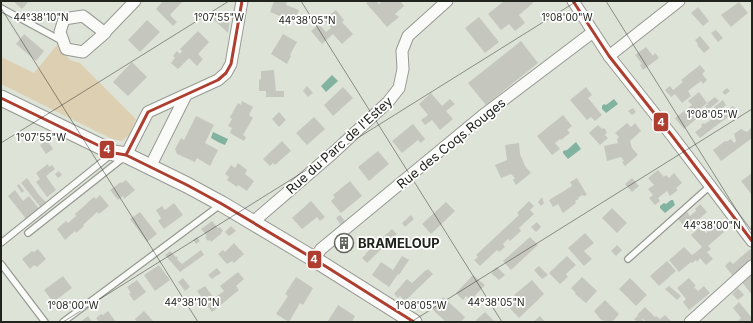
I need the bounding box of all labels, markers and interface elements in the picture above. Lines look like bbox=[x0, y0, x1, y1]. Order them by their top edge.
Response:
text: 44°38'10"N bbox=[13, 11, 69, 23]
text: 1°07'55"W bbox=[194, 11, 244, 23]
text: 1°08'00"W bbox=[541, 11, 593, 23]
text: 44°38'05"N bbox=[278, 14, 336, 26]
street label: Rue du Parc de l'Estey bbox=[283, 93, 395, 197]
street label: Rue des Coqs Rouges bbox=[393, 94, 509, 192]
text: 1°08'05"W bbox=[686, 108, 738, 120]
line badge: 4 bbox=[653, 112, 669, 132]
text: 4 bbox=[657, 115, 665, 129]
text: 1°07'55"W bbox=[16, 131, 66, 143]
line badge: 4 bbox=[99, 140, 115, 159]
text: 4 bbox=[103, 142, 111, 156]
text: 44°38'00"N bbox=[683, 219, 741, 231]
building icon: BRAMELOUP bbox=[333, 232, 355, 254]
place label: BRAMELOUP bbox=[358, 235, 440, 251]
line badge: 4 bbox=[307, 250, 322, 269]
text: 4 bbox=[310, 252, 318, 266]
text: 44°38'10"N bbox=[164, 296, 220, 308]
text: 44°38'05"N bbox=[467, 296, 525, 308]
text: 1°08'00"W bbox=[47, 299, 99, 311]
text: 1°08'05"W bbox=[395, 299, 447, 311]

